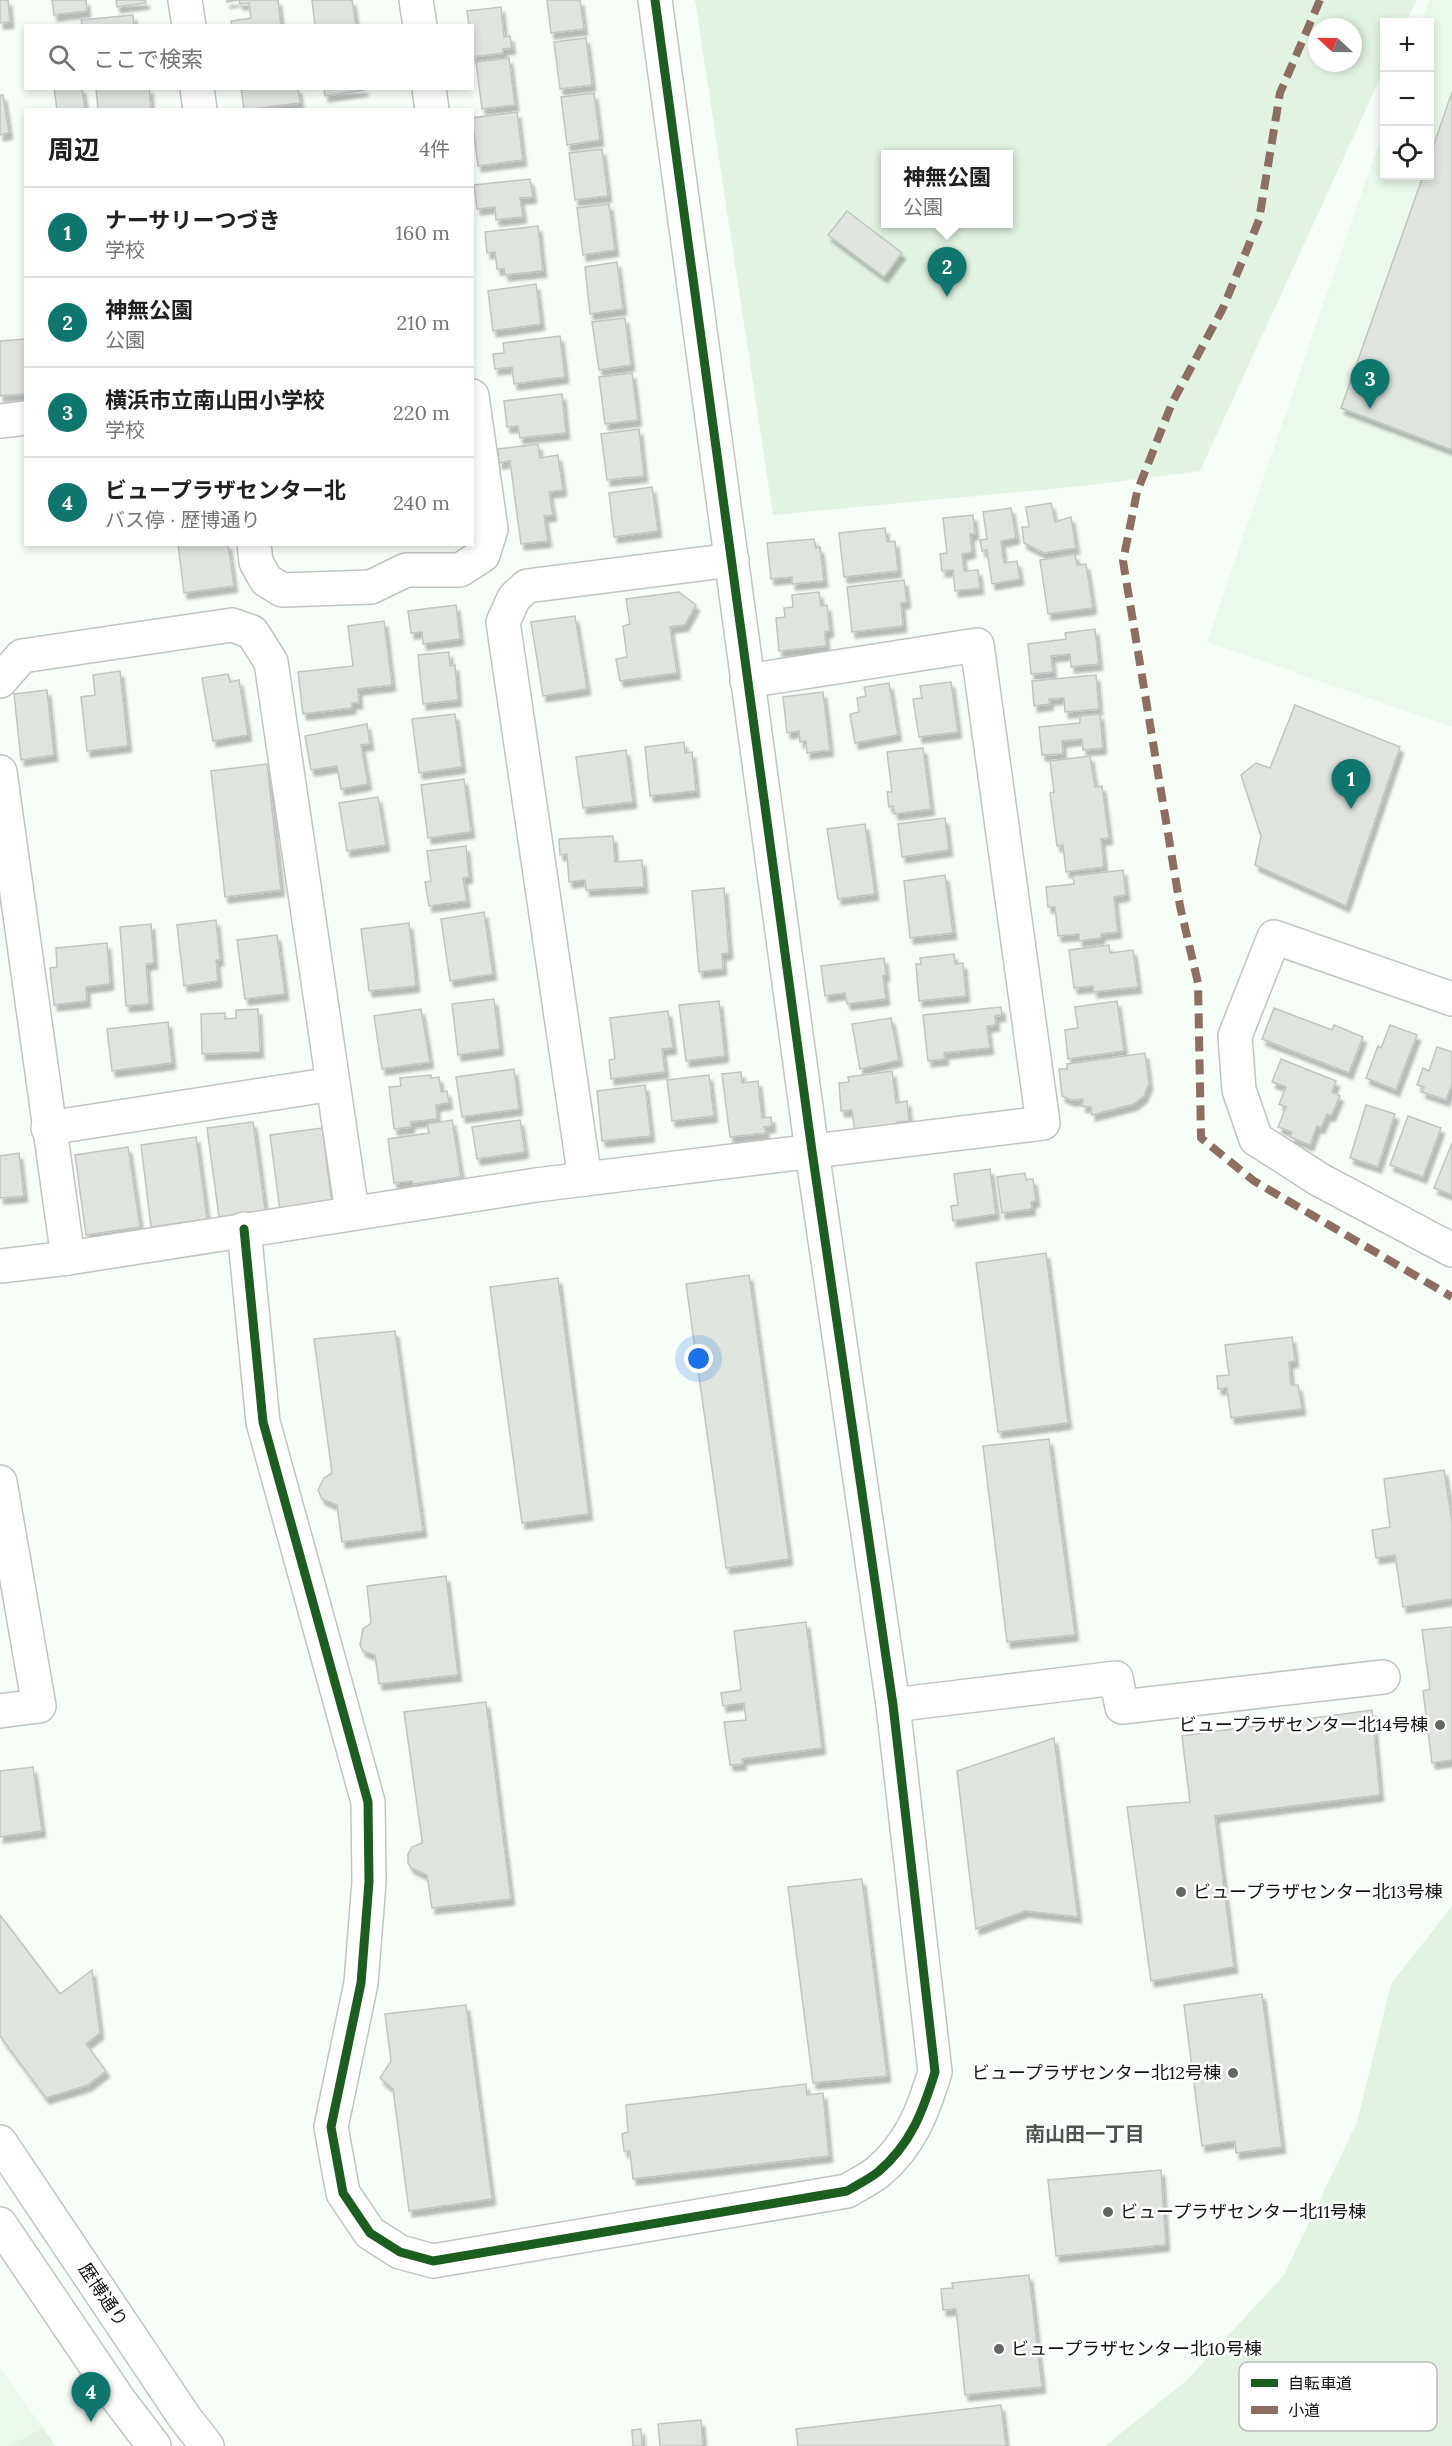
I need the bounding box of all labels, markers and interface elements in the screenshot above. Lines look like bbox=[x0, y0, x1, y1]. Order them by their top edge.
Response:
north arrow bbox=[1308, 18, 1362, 72]
map controls bbox=[1380, 18, 1434, 180]
button: + bbox=[1380, 18, 1434, 72]
search box bbox=[24, 24, 474, 90]
icon: search bbox=[45, 41, 78, 74]
text: ここで検索 bbox=[93, 45, 203, 73]
button: − bbox=[1380, 72, 1434, 126]
button: locate bbox=[1380, 126, 1434, 180]
text: 周辺 bbox=[48, 133, 100, 166]
text: 4件 bbox=[419, 136, 450, 161]
popup bbox=[881, 150, 1013, 228]
text: 神無公園 bbox=[903, 163, 991, 191]
text: 公園 bbox=[903, 194, 943, 219]
text: ナーサリーつづき bbox=[105, 206, 281, 234]
text: 1 bbox=[63, 220, 72, 245]
text: 160 m bbox=[396, 220, 450, 245]
text: 学校 bbox=[105, 237, 145, 262]
pin: 2 bbox=[928, 248, 966, 297]
text: 神無公園 bbox=[105, 296, 193, 324]
text: 2 bbox=[62, 310, 73, 335]
text: 210 m bbox=[396, 310, 450, 335]
text: 公園 bbox=[105, 327, 145, 352]
pin: 3 bbox=[1350, 360, 1390, 409]
text: 横浜市立南山田小学校 bbox=[105, 386, 325, 414]
text: 3 bbox=[62, 400, 73, 425]
text: 220 m bbox=[393, 400, 450, 425]
text: 学校 bbox=[105, 417, 145, 442]
text: ビュープラザセンター北 bbox=[105, 476, 346, 504]
text: 4 bbox=[62, 490, 73, 515]
text: 240 m bbox=[393, 490, 450, 515]
text: バス停 · 歴博通り bbox=[105, 507, 261, 532]
pin: 1 bbox=[1332, 760, 1370, 809]
your location bbox=[684, 1344, 713, 1373]
place label: ビュープラザセンター北14号棟 bbox=[1179, 1713, 1428, 1736]
marker: ビュープラザセンター北14号棟 bbox=[1433, 1718, 1447, 1732]
place label: ビュープラザセンター北13号棟 bbox=[1193, 1880, 1443, 1903]
marker: ビュープラザセンター北13号棟 bbox=[1174, 1885, 1188, 1899]
place label: ビュープラザセンター北12号棟 bbox=[972, 2061, 1221, 2084]
marker: ビュープラザセンター北12号棟 bbox=[1226, 2066, 1240, 2080]
district label: 南山田一丁目 bbox=[1025, 2121, 1145, 2146]
place label: ビュープラザセンター北11号棟 bbox=[1120, 2200, 1366, 2223]
marker: ビュープラザセンター北11号棟 bbox=[1101, 2205, 1115, 2219]
street label: 歴博通り bbox=[74, 2258, 133, 2331]
place label: ビュープラザセンター北10号棟 bbox=[1011, 2337, 1262, 2360]
marker: ビュープラザセンター北10号棟 bbox=[992, 2342, 1006, 2356]
legend bbox=[1239, 2362, 1437, 2431]
pin: 4 bbox=[72, 2372, 110, 2422]
text: 自転車道 bbox=[1288, 2373, 1352, 2393]
text: 小道 bbox=[1288, 2400, 1320, 2420]

